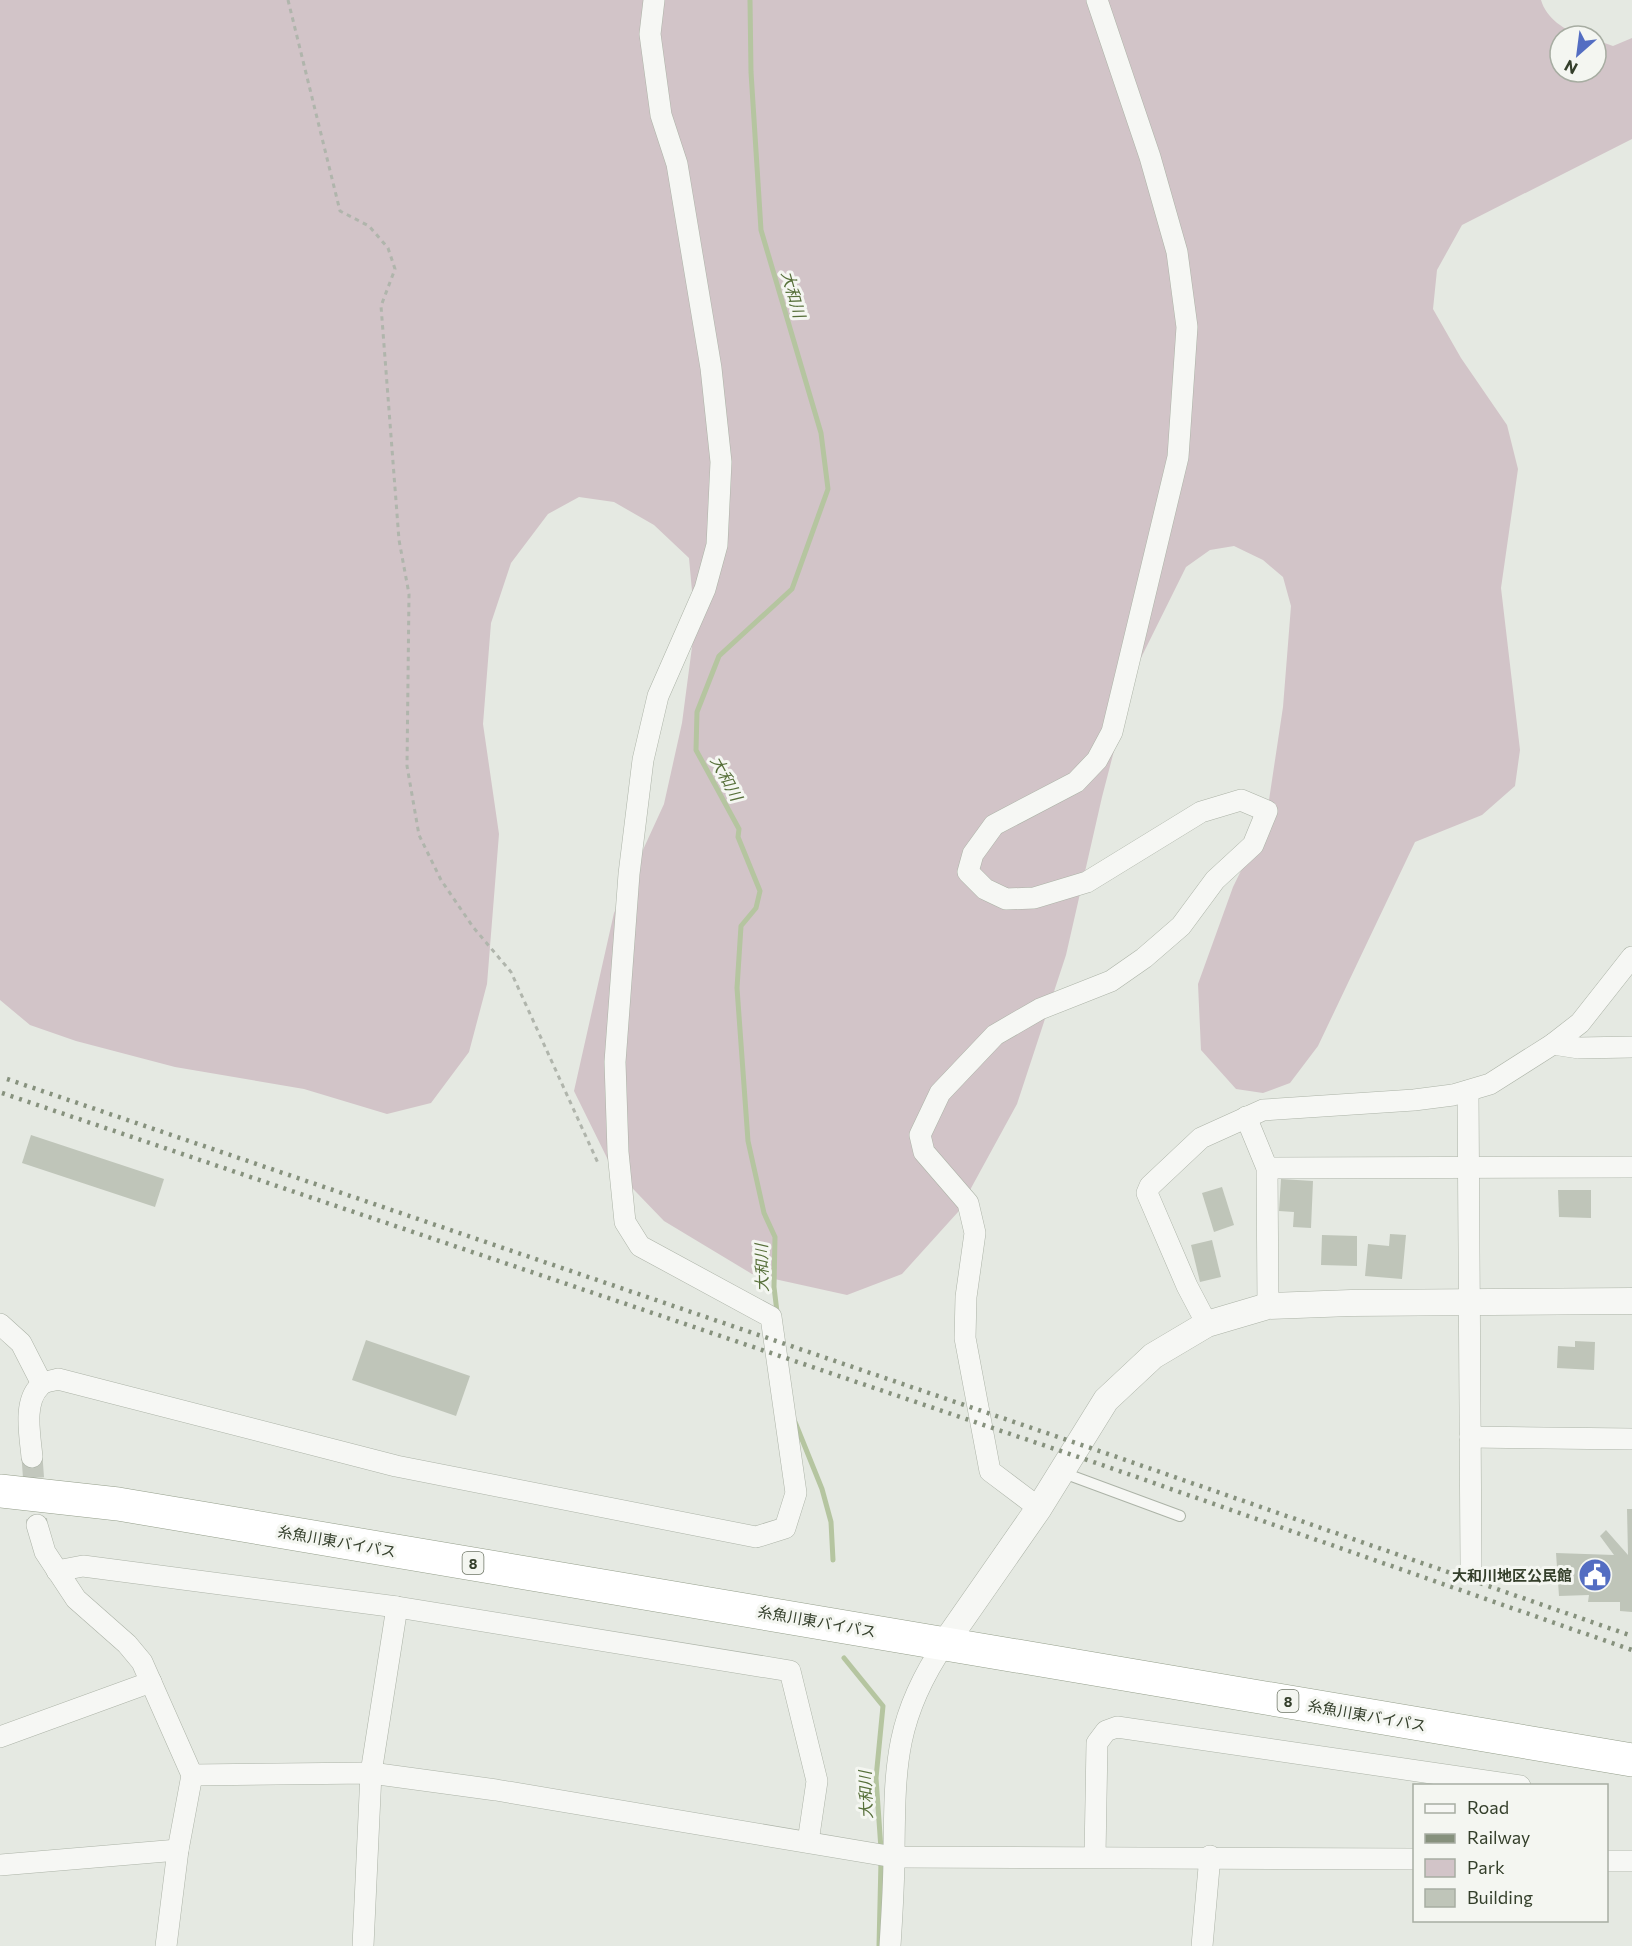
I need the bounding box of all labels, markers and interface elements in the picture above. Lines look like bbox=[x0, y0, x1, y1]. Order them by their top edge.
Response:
north arrow bbox=[1548, 24, 1608, 84]
text: N bbox=[1561, 56, 1580, 79]
water label: 大和川 bbox=[778, 268, 810, 322]
water label: 大和川 bbox=[707, 752, 748, 805]
water label: 大和川 bbox=[751, 1242, 771, 1292]
street label: 糸魚川東バイパス bbox=[276, 1522, 398, 1560]
road number: 8 bbox=[462, 1552, 484, 1574]
public building icon: 大和川地区公民館 bbox=[1577, 1557, 1613, 1593]
place label: 大和川地区公民館 bbox=[1452, 1566, 1572, 1584]
street label: 糸魚川東バイパス bbox=[756, 1602, 878, 1640]
road number: 8 bbox=[1278, 1690, 1298, 1712]
street label: 糸魚川東バイパス bbox=[1306, 1696, 1428, 1734]
water label: 大和川 bbox=[855, 1769, 875, 1819]
legend bbox=[1413, 1784, 1608, 1922]
text: Road bbox=[1467, 1796, 1509, 1818]
text: Railway bbox=[1467, 1826, 1530, 1848]
text: Park bbox=[1467, 1856, 1505, 1878]
text: Building bbox=[1467, 1886, 1533, 1908]

